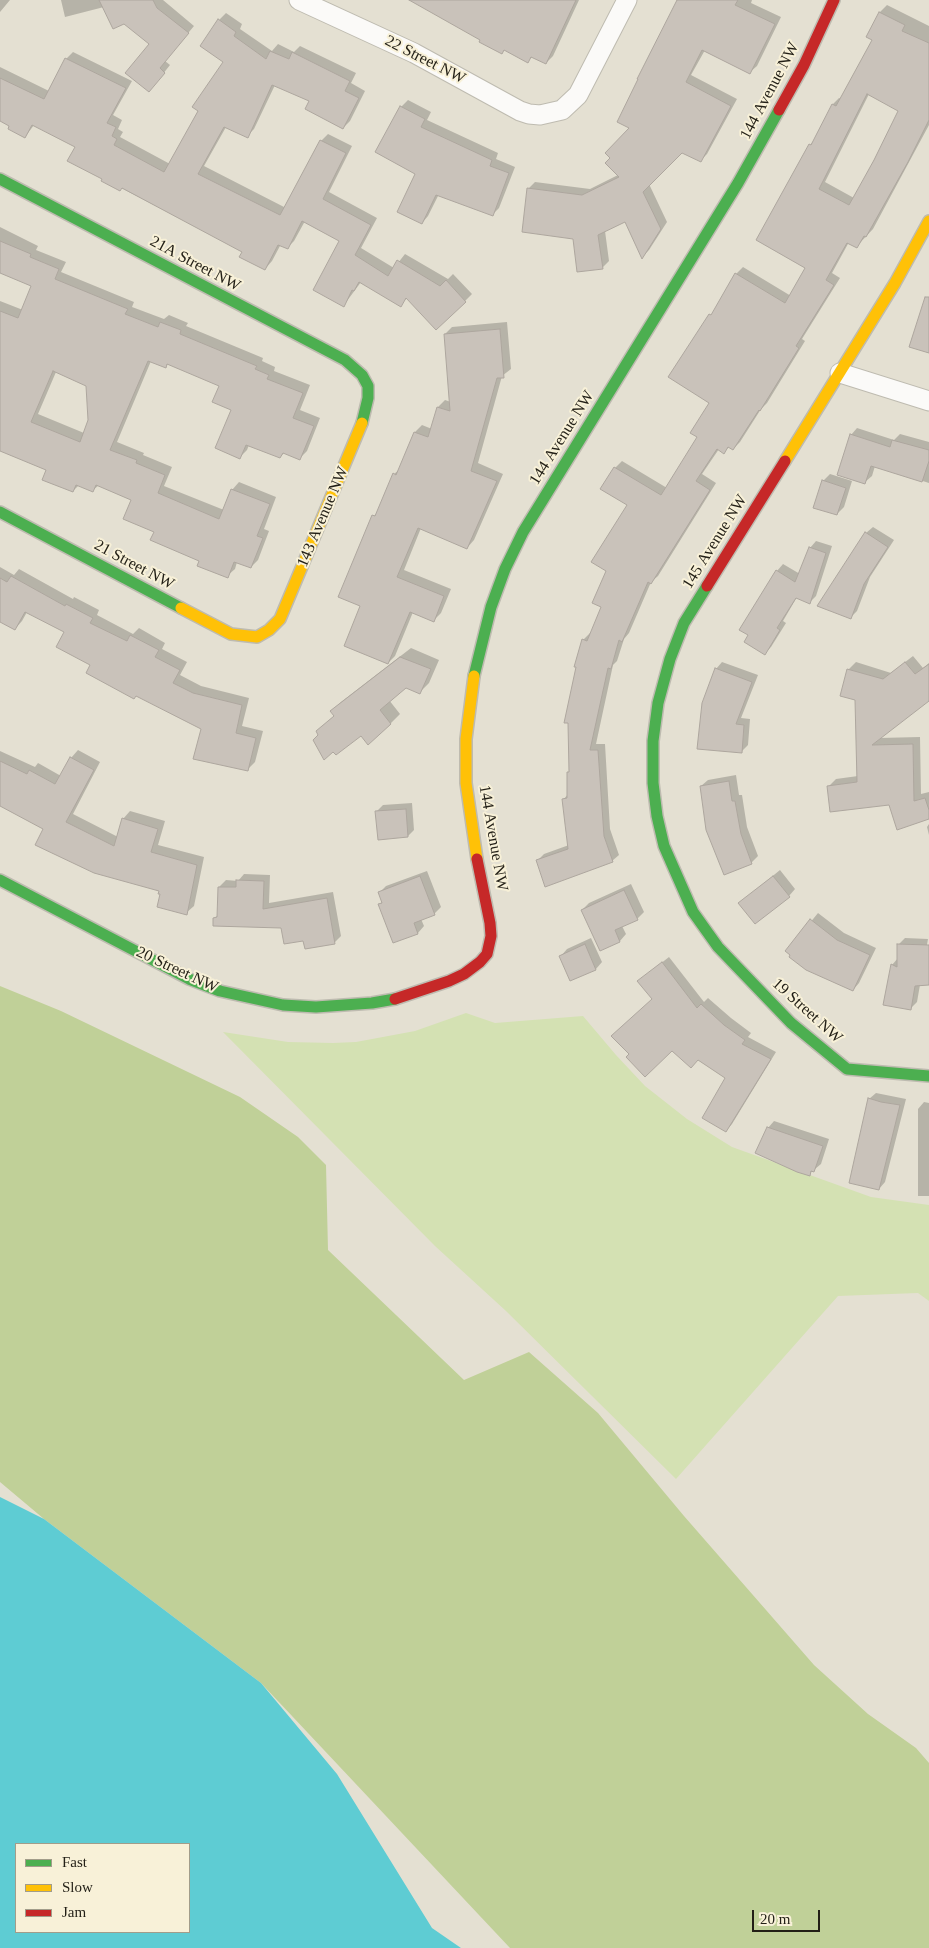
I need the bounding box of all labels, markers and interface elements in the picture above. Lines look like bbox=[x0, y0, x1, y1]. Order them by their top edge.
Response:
street label: 22 Street NW bbox=[381, 31, 469, 89]
street label: 144 Avenue NW bbox=[736, 39, 804, 143]
street label: 21A Street NW bbox=[147, 232, 243, 296]
street label: 144 Avenue NW bbox=[525, 387, 599, 489]
street label: 143 Avenue NW bbox=[293, 464, 353, 570]
street label: 145 Avenue NW bbox=[678, 491, 752, 593]
street label: 21 Street NW bbox=[91, 536, 177, 594]
street label: 144 Avenue NW bbox=[474, 784, 512, 892]
street label: 20 Street NW bbox=[133, 943, 221, 997]
street label: 19 Street NW bbox=[768, 974, 846, 1048]
legend bbox=[15, 1843, 190, 1933]
text: Fast bbox=[62, 1854, 87, 1870]
text: Slow bbox=[62, 1879, 93, 1895]
scale bar bbox=[754, 1900, 822, 1932]
text: Jam bbox=[62, 1904, 86, 1920]
text: 20 m bbox=[760, 1911, 790, 1927]

